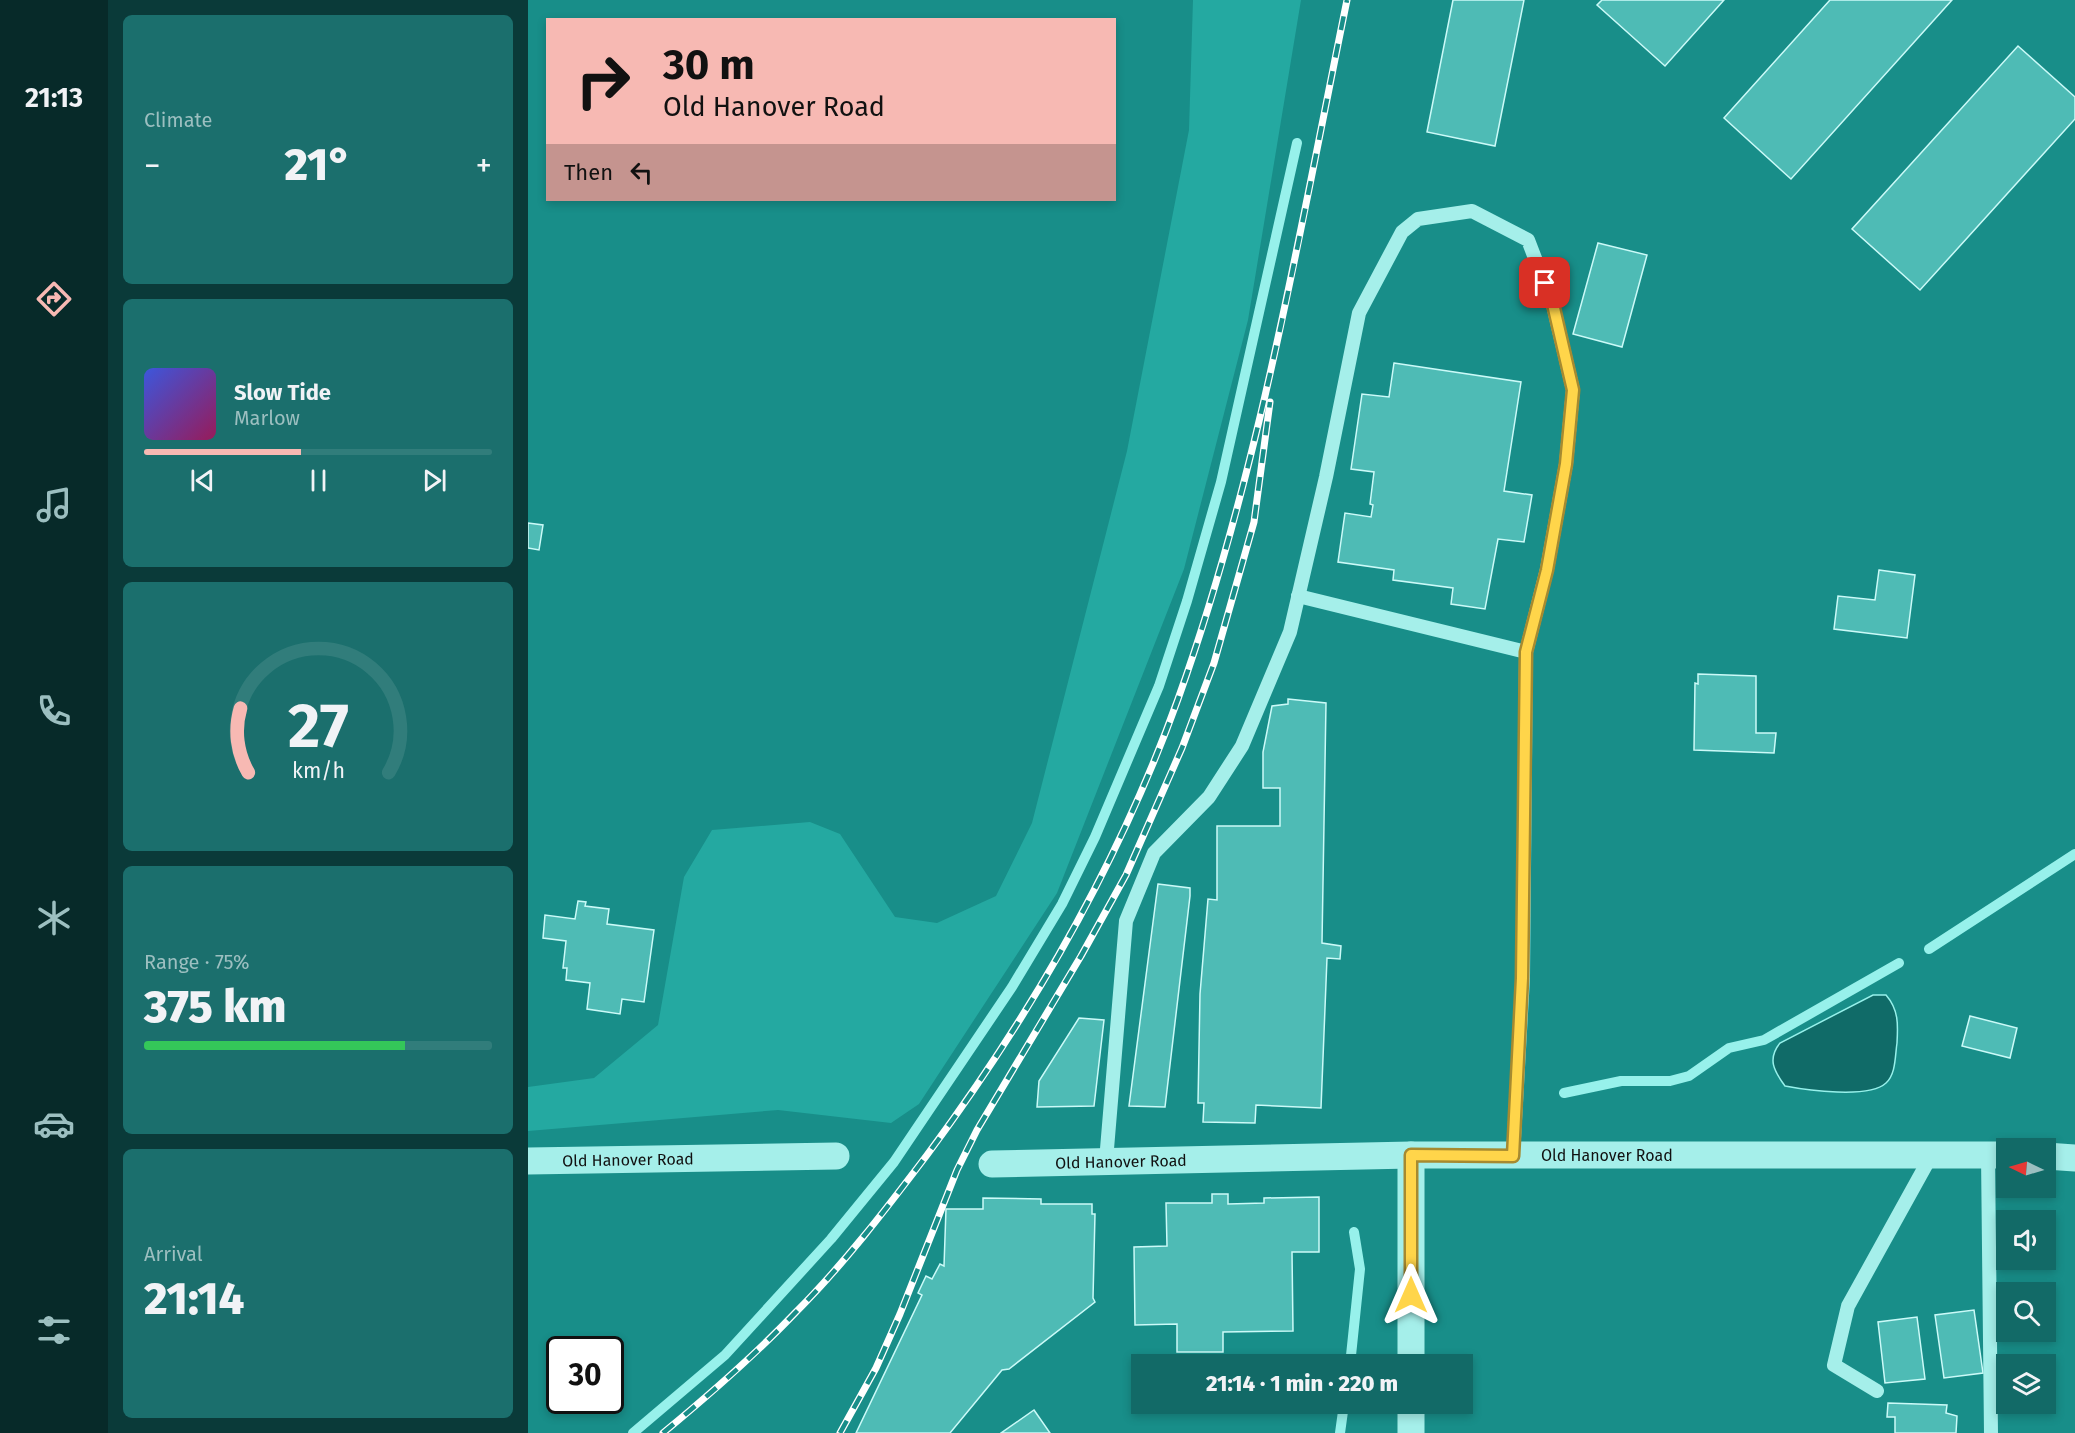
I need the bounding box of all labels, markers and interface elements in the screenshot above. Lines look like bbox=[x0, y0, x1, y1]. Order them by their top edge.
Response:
text: 30 m bbox=[663, 40, 755, 90]
icon: right bbox=[564, 42, 642, 120]
text: 21:13 bbox=[25, 82, 83, 114]
text: Old Hanover Road bbox=[663, 91, 885, 123]
text: Climate bbox=[144, 108, 212, 132]
text: 21° bbox=[284, 138, 352, 192]
text: − bbox=[144, 146, 161, 186]
text: + bbox=[476, 146, 492, 186]
icon: left bbox=[625, 156, 658, 189]
text: Then bbox=[564, 159, 613, 186]
pin bbox=[1519, 257, 1570, 308]
icon: arrive bbox=[1528, 266, 1561, 299]
icon: directions bbox=[33, 278, 75, 320]
text: Slow Tide bbox=[234, 379, 331, 406]
text: Marlow bbox=[234, 406, 300, 430]
icon: previous bbox=[186, 464, 219, 497]
icon: pause bbox=[302, 464, 335, 497]
icon: next bbox=[418, 464, 451, 497]
icon: music bbox=[33, 484, 75, 526]
icon: phone bbox=[33, 690, 75, 732]
text: 27 bbox=[288, 690, 348, 765]
text: km/h bbox=[291, 759, 345, 785]
icon: climate bbox=[33, 897, 75, 939]
text: Range · 75% bbox=[144, 950, 250, 974]
text: 375 km bbox=[144, 980, 286, 1034]
icon: car bbox=[33, 1103, 75, 1145]
north arrow bbox=[1996, 1138, 2056, 1198]
map controls bbox=[1996, 1138, 2056, 1414]
street label: Old Hanover Road bbox=[1541, 1146, 1673, 1165]
street label: Old Hanover Road bbox=[562, 1149, 694, 1170]
street label: Old Hanover Road bbox=[1055, 1150, 1187, 1172]
button: sound bbox=[1996, 1210, 2056, 1270]
text: Arrival bbox=[144, 1242, 203, 1266]
position arrow bbox=[1379, 1263, 1443, 1327]
text: 21:14 bbox=[144, 1272, 244, 1326]
button: search bbox=[1996, 1282, 2056, 1342]
icon: filters bbox=[33, 1309, 75, 1351]
speed limit sign: 30 bbox=[546, 1336, 624, 1414]
button: layers bbox=[1996, 1354, 2056, 1414]
text: 21:14 · 1 min · 220 m bbox=[1206, 1370, 1398, 1397]

